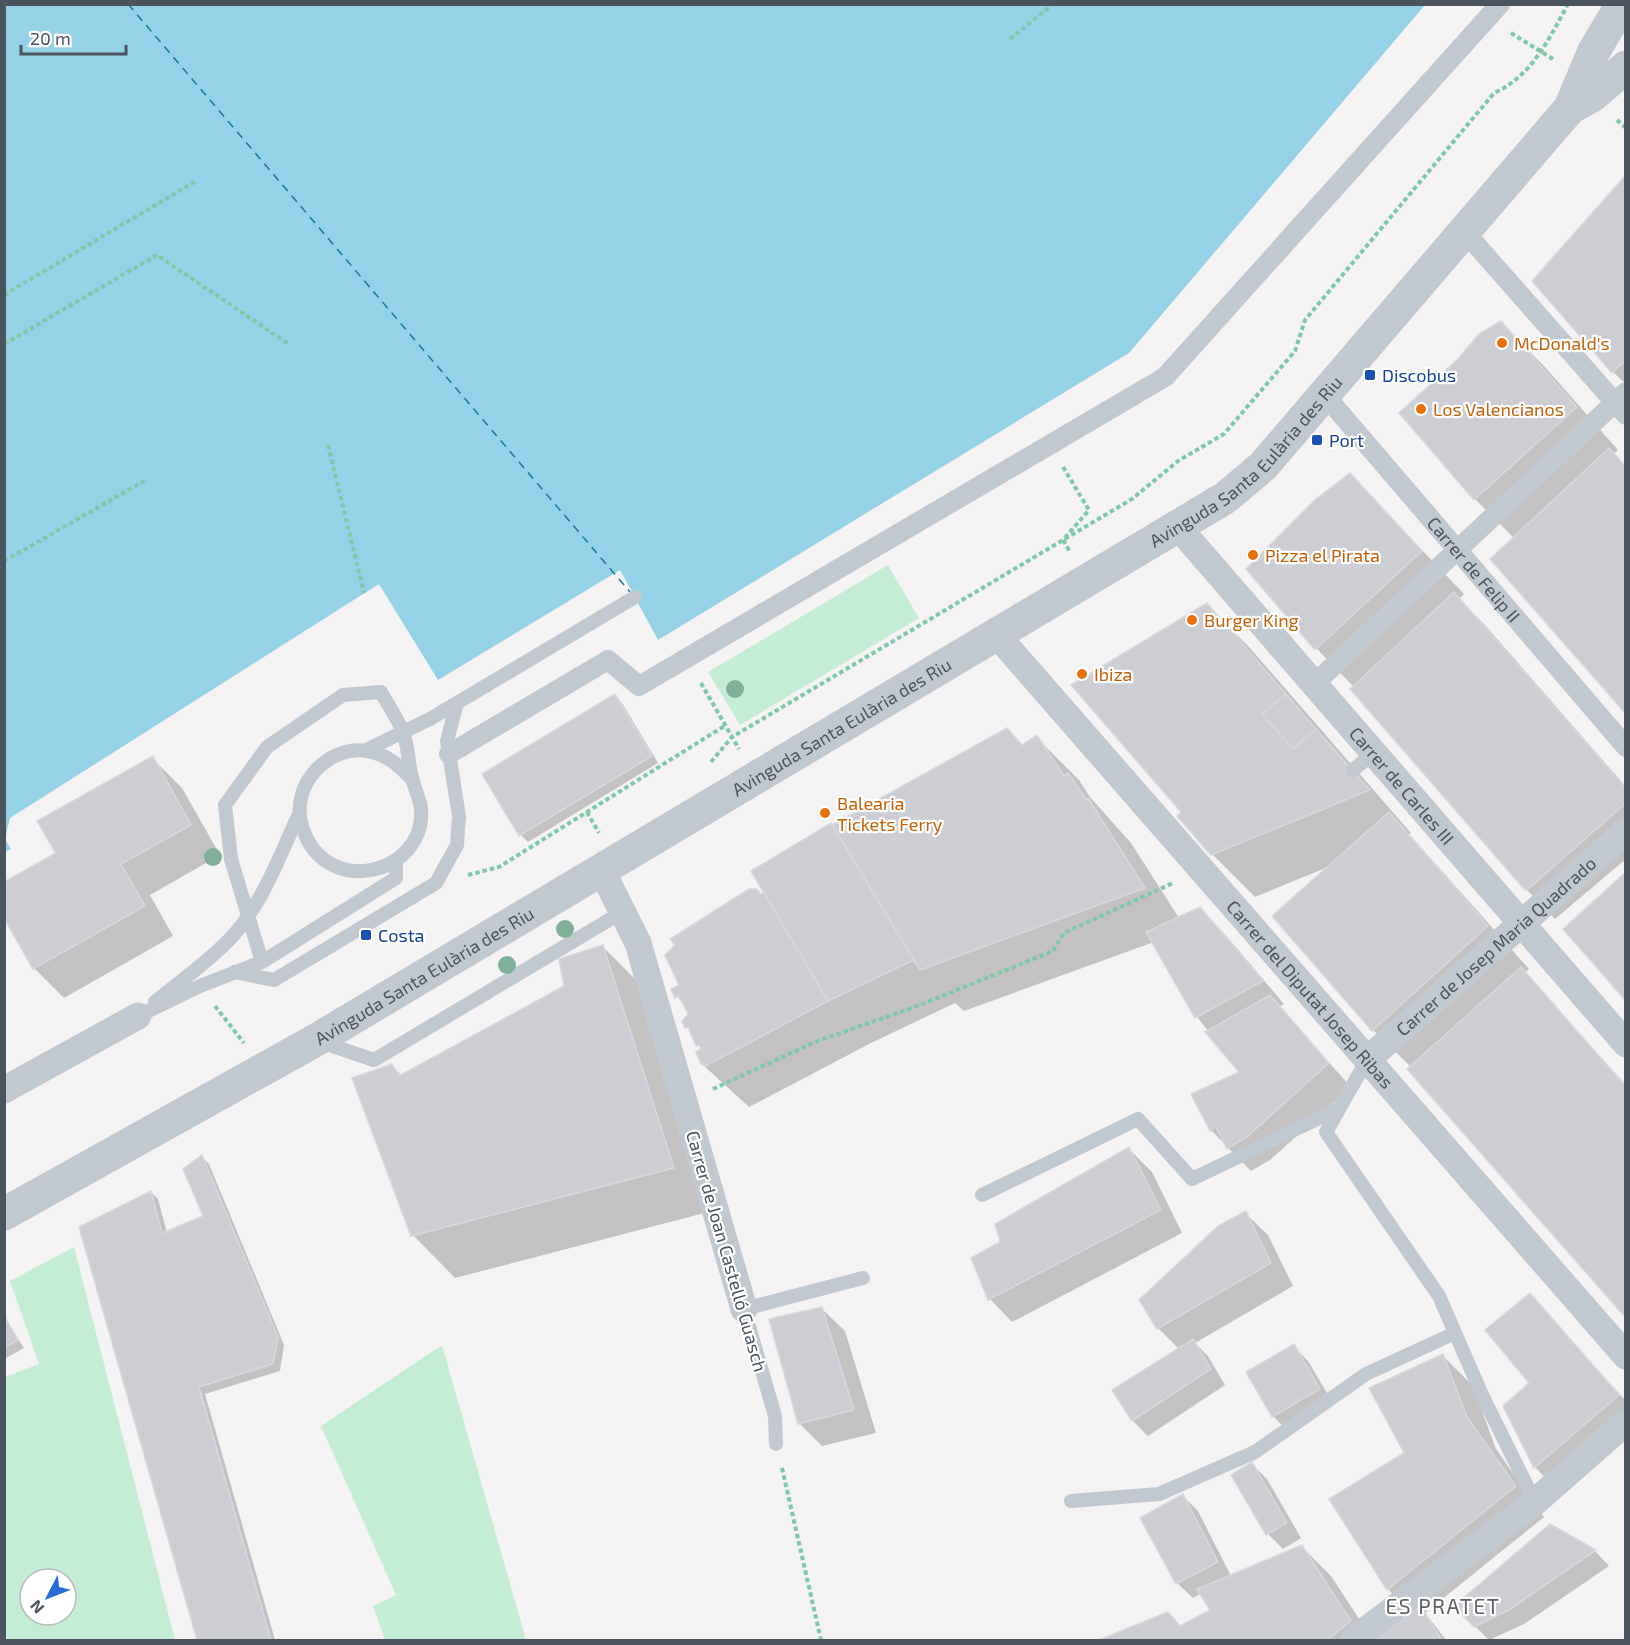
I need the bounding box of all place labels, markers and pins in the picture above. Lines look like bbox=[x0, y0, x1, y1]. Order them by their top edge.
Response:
place label: McDonald's bbox=[1514, 332, 1610, 354]
marker: McDonald's bbox=[1495, 336, 1509, 350]
place label: Discobus bbox=[1382, 364, 1456, 386]
marker: Discobus bbox=[1363, 368, 1377, 382]
place label: Los Valencianos bbox=[1433, 398, 1564, 420]
marker: Los Valencianos bbox=[1414, 402, 1428, 416]
place label: Port bbox=[1329, 429, 1364, 451]
marker: Port bbox=[1310, 433, 1324, 447]
place label: Pizza el Pirata bbox=[1265, 544, 1380, 566]
marker: Pizza el Pirata bbox=[1246, 548, 1260, 562]
place label: Burger King bbox=[1204, 609, 1299, 631]
marker: Burger King bbox=[1185, 613, 1199, 627]
place label: Ibiza bbox=[1094, 663, 1133, 685]
marker: Ibiza bbox=[1075, 667, 1089, 681]
place label: Balearia Tickets Ferry bbox=[837, 792, 943, 835]
marker: Balearia Tickets Ferry bbox=[818, 806, 832, 820]
place label: Costa bbox=[378, 924, 424, 946]
marker: Costa bbox=[359, 928, 373, 942]

